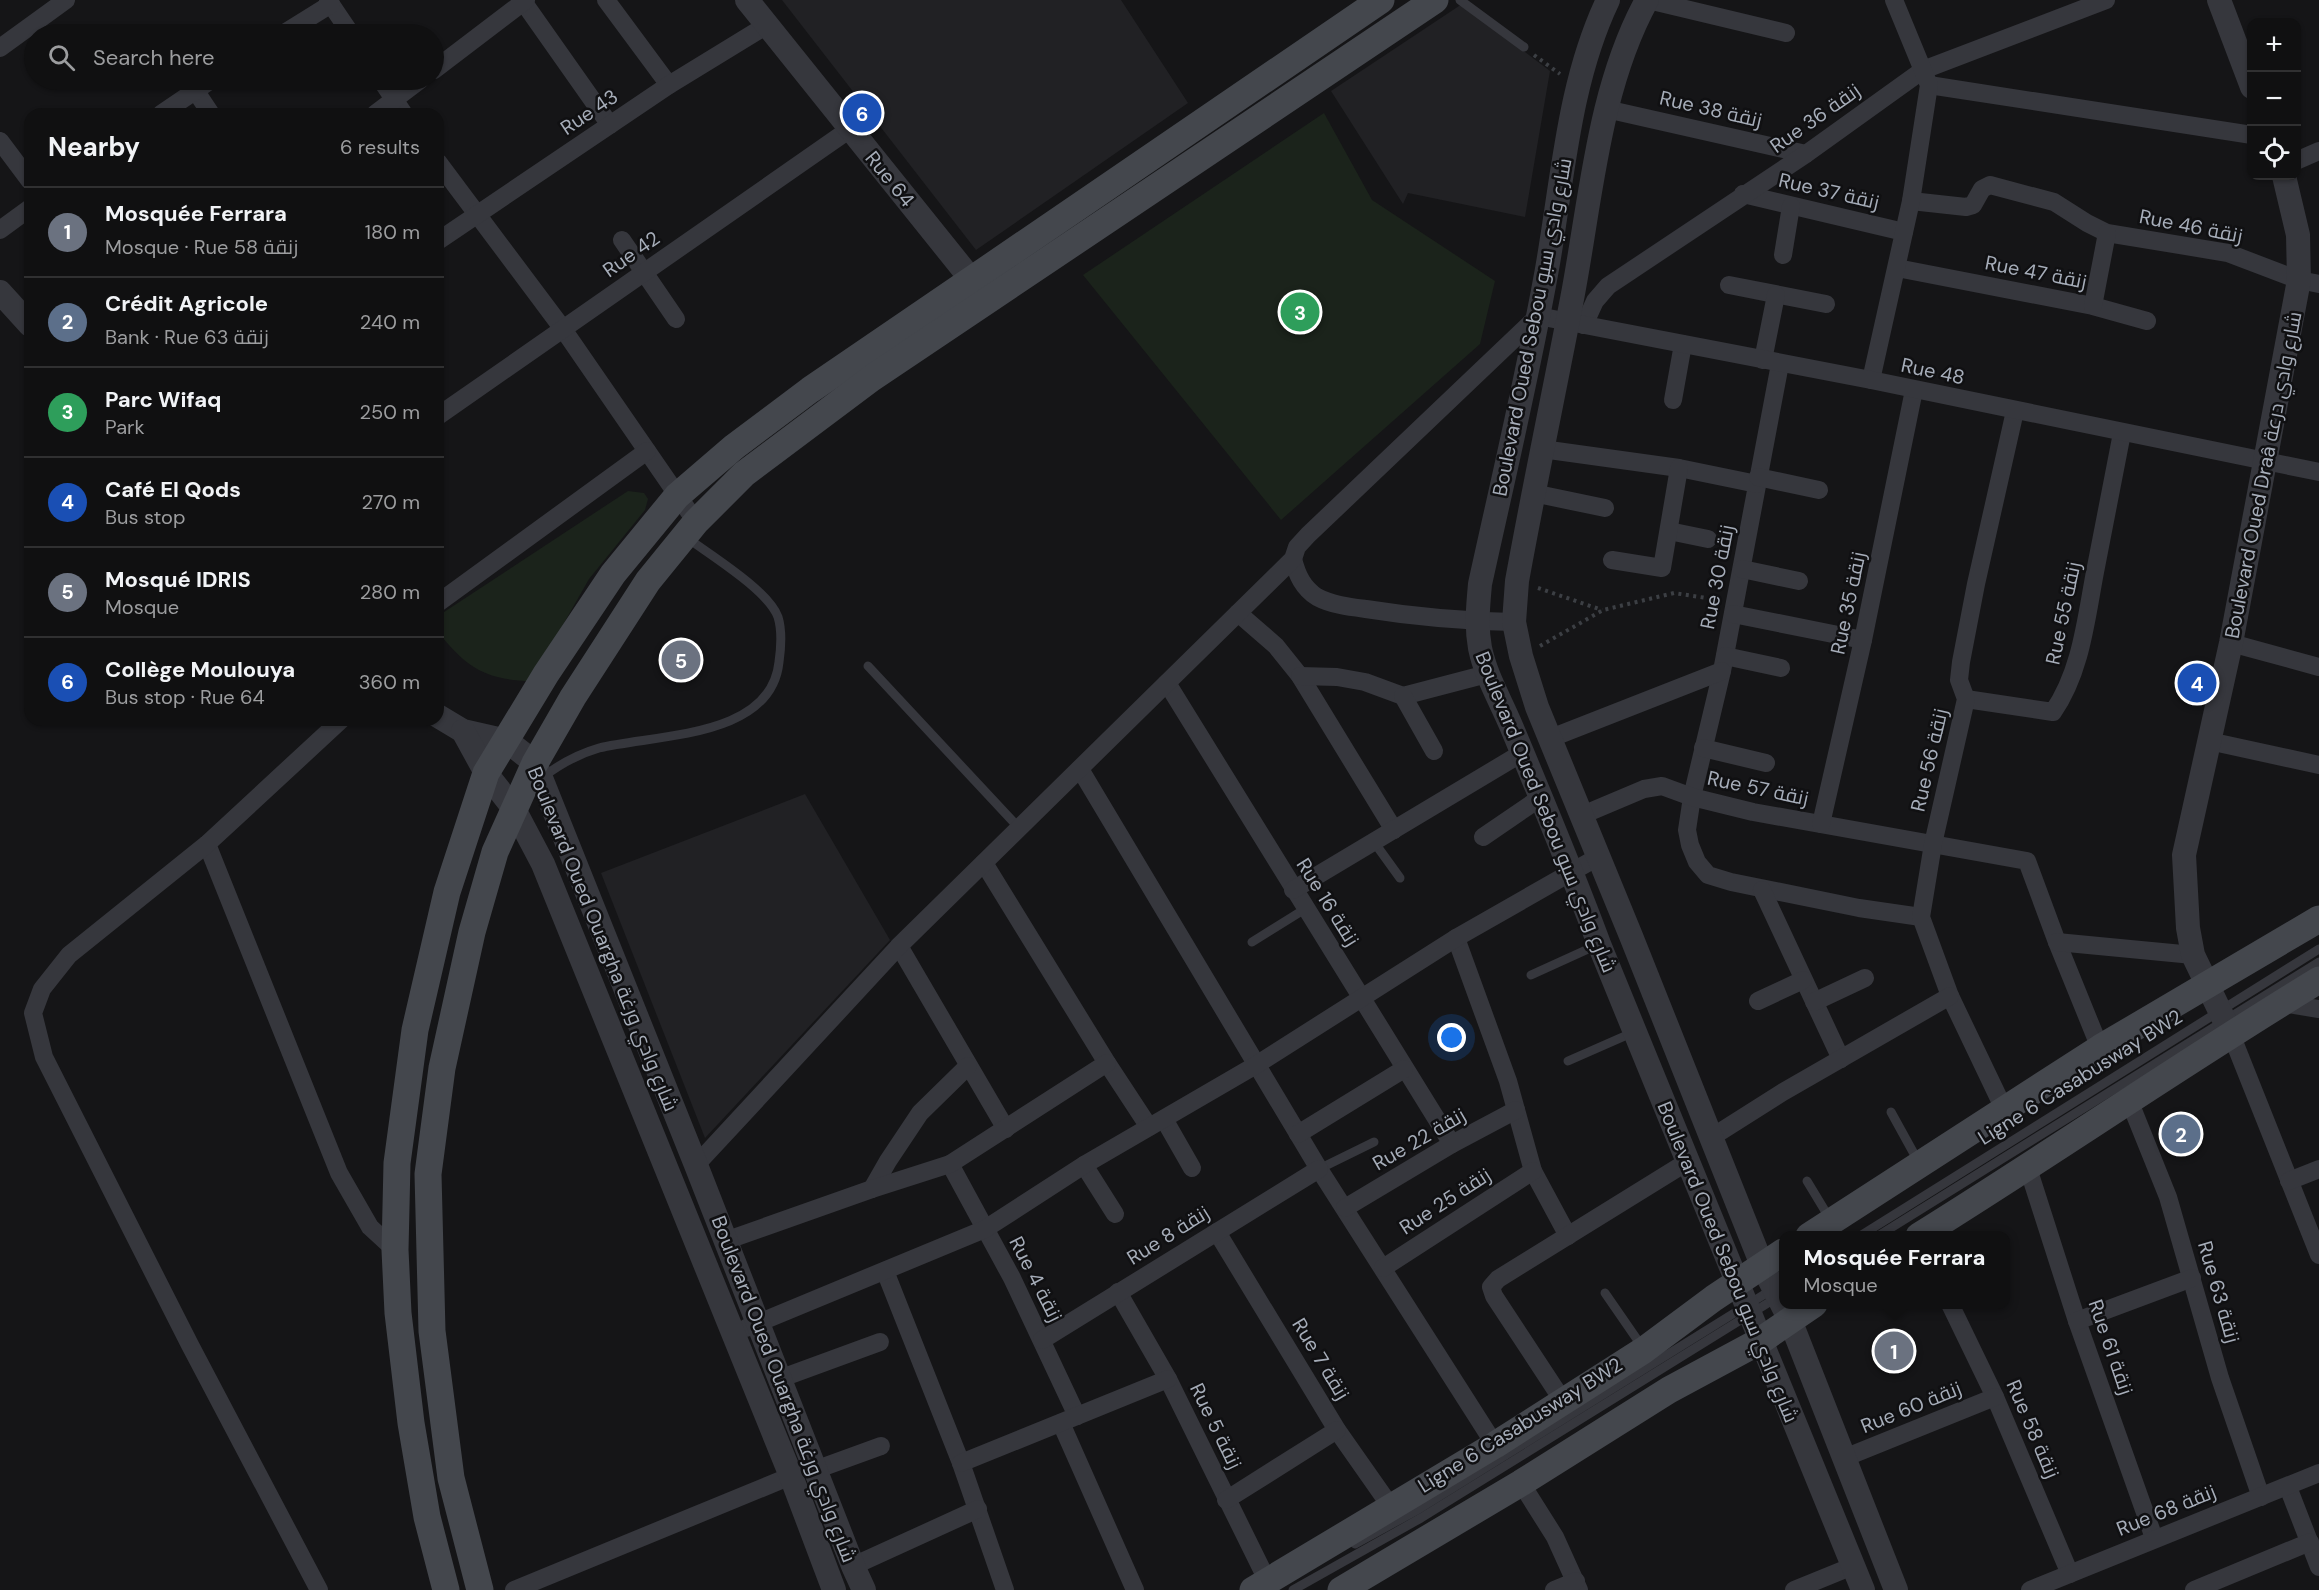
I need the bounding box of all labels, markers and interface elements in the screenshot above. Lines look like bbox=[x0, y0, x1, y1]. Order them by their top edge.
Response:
map controls bbox=[2247, 18, 2301, 180]
button: + bbox=[2247, 18, 2301, 72]
search box bbox=[24, 24, 444, 90]
icon: search bbox=[45, 41, 78, 74]
text: Search here bbox=[93, 43, 214, 72]
button: − bbox=[2247, 72, 2301, 126]
street label: Rue 36 زنقة bbox=[1765, 77, 1865, 159]
street label: Rue 43 bbox=[555, 83, 623, 141]
street label: Rue 38 زنقة bbox=[1657, 85, 1765, 133]
pin: 6 bbox=[842, 90, 882, 136]
button: locate bbox=[2247, 126, 2301, 180]
text: Nearby bbox=[48, 130, 140, 164]
text: 6 results bbox=[340, 134, 420, 160]
street label: Rue 64 bbox=[860, 146, 920, 212]
street label: Boulevard Oued Sebou شارع وادي سبو bbox=[1486, 156, 1581, 499]
street label: Rue 37 زنقة bbox=[1776, 167, 1882, 215]
text: Mosquée Ferrara bbox=[105, 199, 287, 228]
street label: Rue 46 زنقة bbox=[2137, 203, 2245, 249]
text: 1 bbox=[64, 219, 71, 245]
text: 180 m bbox=[365, 219, 420, 245]
street label: Rue 42 bbox=[597, 225, 665, 283]
text: Mosque · Rue 58 زنقة bbox=[105, 234, 298, 260]
street label: Rue 47 زنقة bbox=[1983, 249, 2089, 295]
text: Crédit Agricole bbox=[105, 289, 268, 318]
pin: 3 bbox=[1280, 290, 1320, 334]
text: 2 bbox=[62, 309, 73, 335]
text: 240 m bbox=[360, 309, 420, 335]
street label: Boulevard Oued Draâ شارع وادي درعة bbox=[2219, 309, 2310, 641]
text: Bank · Rue 63 زنقة bbox=[105, 324, 269, 350]
street label: Rue 48 bbox=[1899, 352, 1967, 390]
text: Parc Wifaq bbox=[105, 385, 221, 414]
text: 3 bbox=[61, 399, 74, 425]
text: 250 m bbox=[359, 399, 420, 425]
text: Park bbox=[105, 414, 145, 440]
text: Café El Qods bbox=[105, 475, 241, 504]
text: 4 bbox=[61, 489, 74, 515]
text: 270 m bbox=[362, 489, 420, 515]
text: Bus stop bbox=[105, 504, 185, 530]
street label: Rue 30 زنقة bbox=[1694, 523, 1740, 631]
street label: Rue 35 زنقة bbox=[1824, 549, 1872, 657]
street label: Rue 55 زنقة bbox=[2039, 559, 2087, 667]
text: Mosqué IDRIS bbox=[105, 565, 251, 594]
text: 5 bbox=[61, 579, 74, 605]
text: 280 m bbox=[360, 579, 420, 605]
text: Mosque bbox=[105, 594, 179, 620]
pin: 5 bbox=[662, 638, 700, 682]
street label: Boulevard Oued Sebou شارع وادي سبو bbox=[1467, 648, 1623, 978]
text: Collège Moulouya bbox=[105, 655, 295, 684]
pin: 4 bbox=[2178, 660, 2216, 706]
text: 6 bbox=[61, 669, 74, 695]
text: 360 m bbox=[359, 669, 420, 695]
text: Bus stop · Rue 64 bbox=[105, 684, 265, 710]
street label: Rue 56 زنقة bbox=[1905, 706, 1953, 814]
street label: Boulevard Oued Ouargha شارع وادي ورغة bbox=[519, 763, 684, 1116]
street label: Rue 57 زنقة bbox=[1705, 765, 1811, 811]
street label: Rue 16 زنقة bbox=[1291, 853, 1365, 951]
street label: Ligne 6 Casabusway BW2 bbox=[1973, 1004, 2187, 1150]
your location bbox=[1437, 1023, 1466, 1052]
street label: Boulevard Oued Sebou شارع وادي سبو bbox=[1649, 1098, 1805, 1428]
street label: Rue 22 زنقة bbox=[1368, 1102, 1470, 1176]
pin: 2 bbox=[2162, 1112, 2200, 1156]
street label: Rue 25 زنقة bbox=[1394, 1162, 1496, 1240]
street label: Rue 8 زنقة bbox=[1122, 1199, 1214, 1271]
street label: Boulevard Oued Ouargha شارع وادي ورغة bbox=[703, 1212, 862, 1567]
popup bbox=[1779, 1231, 2010, 1309]
street label: Rue 4 زنقة bbox=[1003, 1232, 1069, 1326]
street label: Rue 63 زنقة bbox=[2192, 1238, 2246, 1346]
text: Mosquée Ferrara bbox=[1804, 1243, 1985, 1272]
text: Mosque bbox=[1804, 1272, 1878, 1298]
street label: Rue 61 زنقة bbox=[2083, 1296, 2139, 1398]
street label: Rue 7 زنقة bbox=[1286, 1313, 1356, 1405]
pin: 1 bbox=[1874, 1328, 1914, 1374]
street label: Ligne 6 Casabusway BW2 bbox=[1413, 1351, 1627, 1499]
street label: Rue 60 زنقة bbox=[1857, 1375, 1965, 1439]
street label: Rue 58 زنقة bbox=[2001, 1376, 2065, 1482]
street label: Rue 5 زنقة bbox=[1184, 1379, 1248, 1473]
street label: Rue 68 زنقة bbox=[2112, 1478, 2220, 1542]

